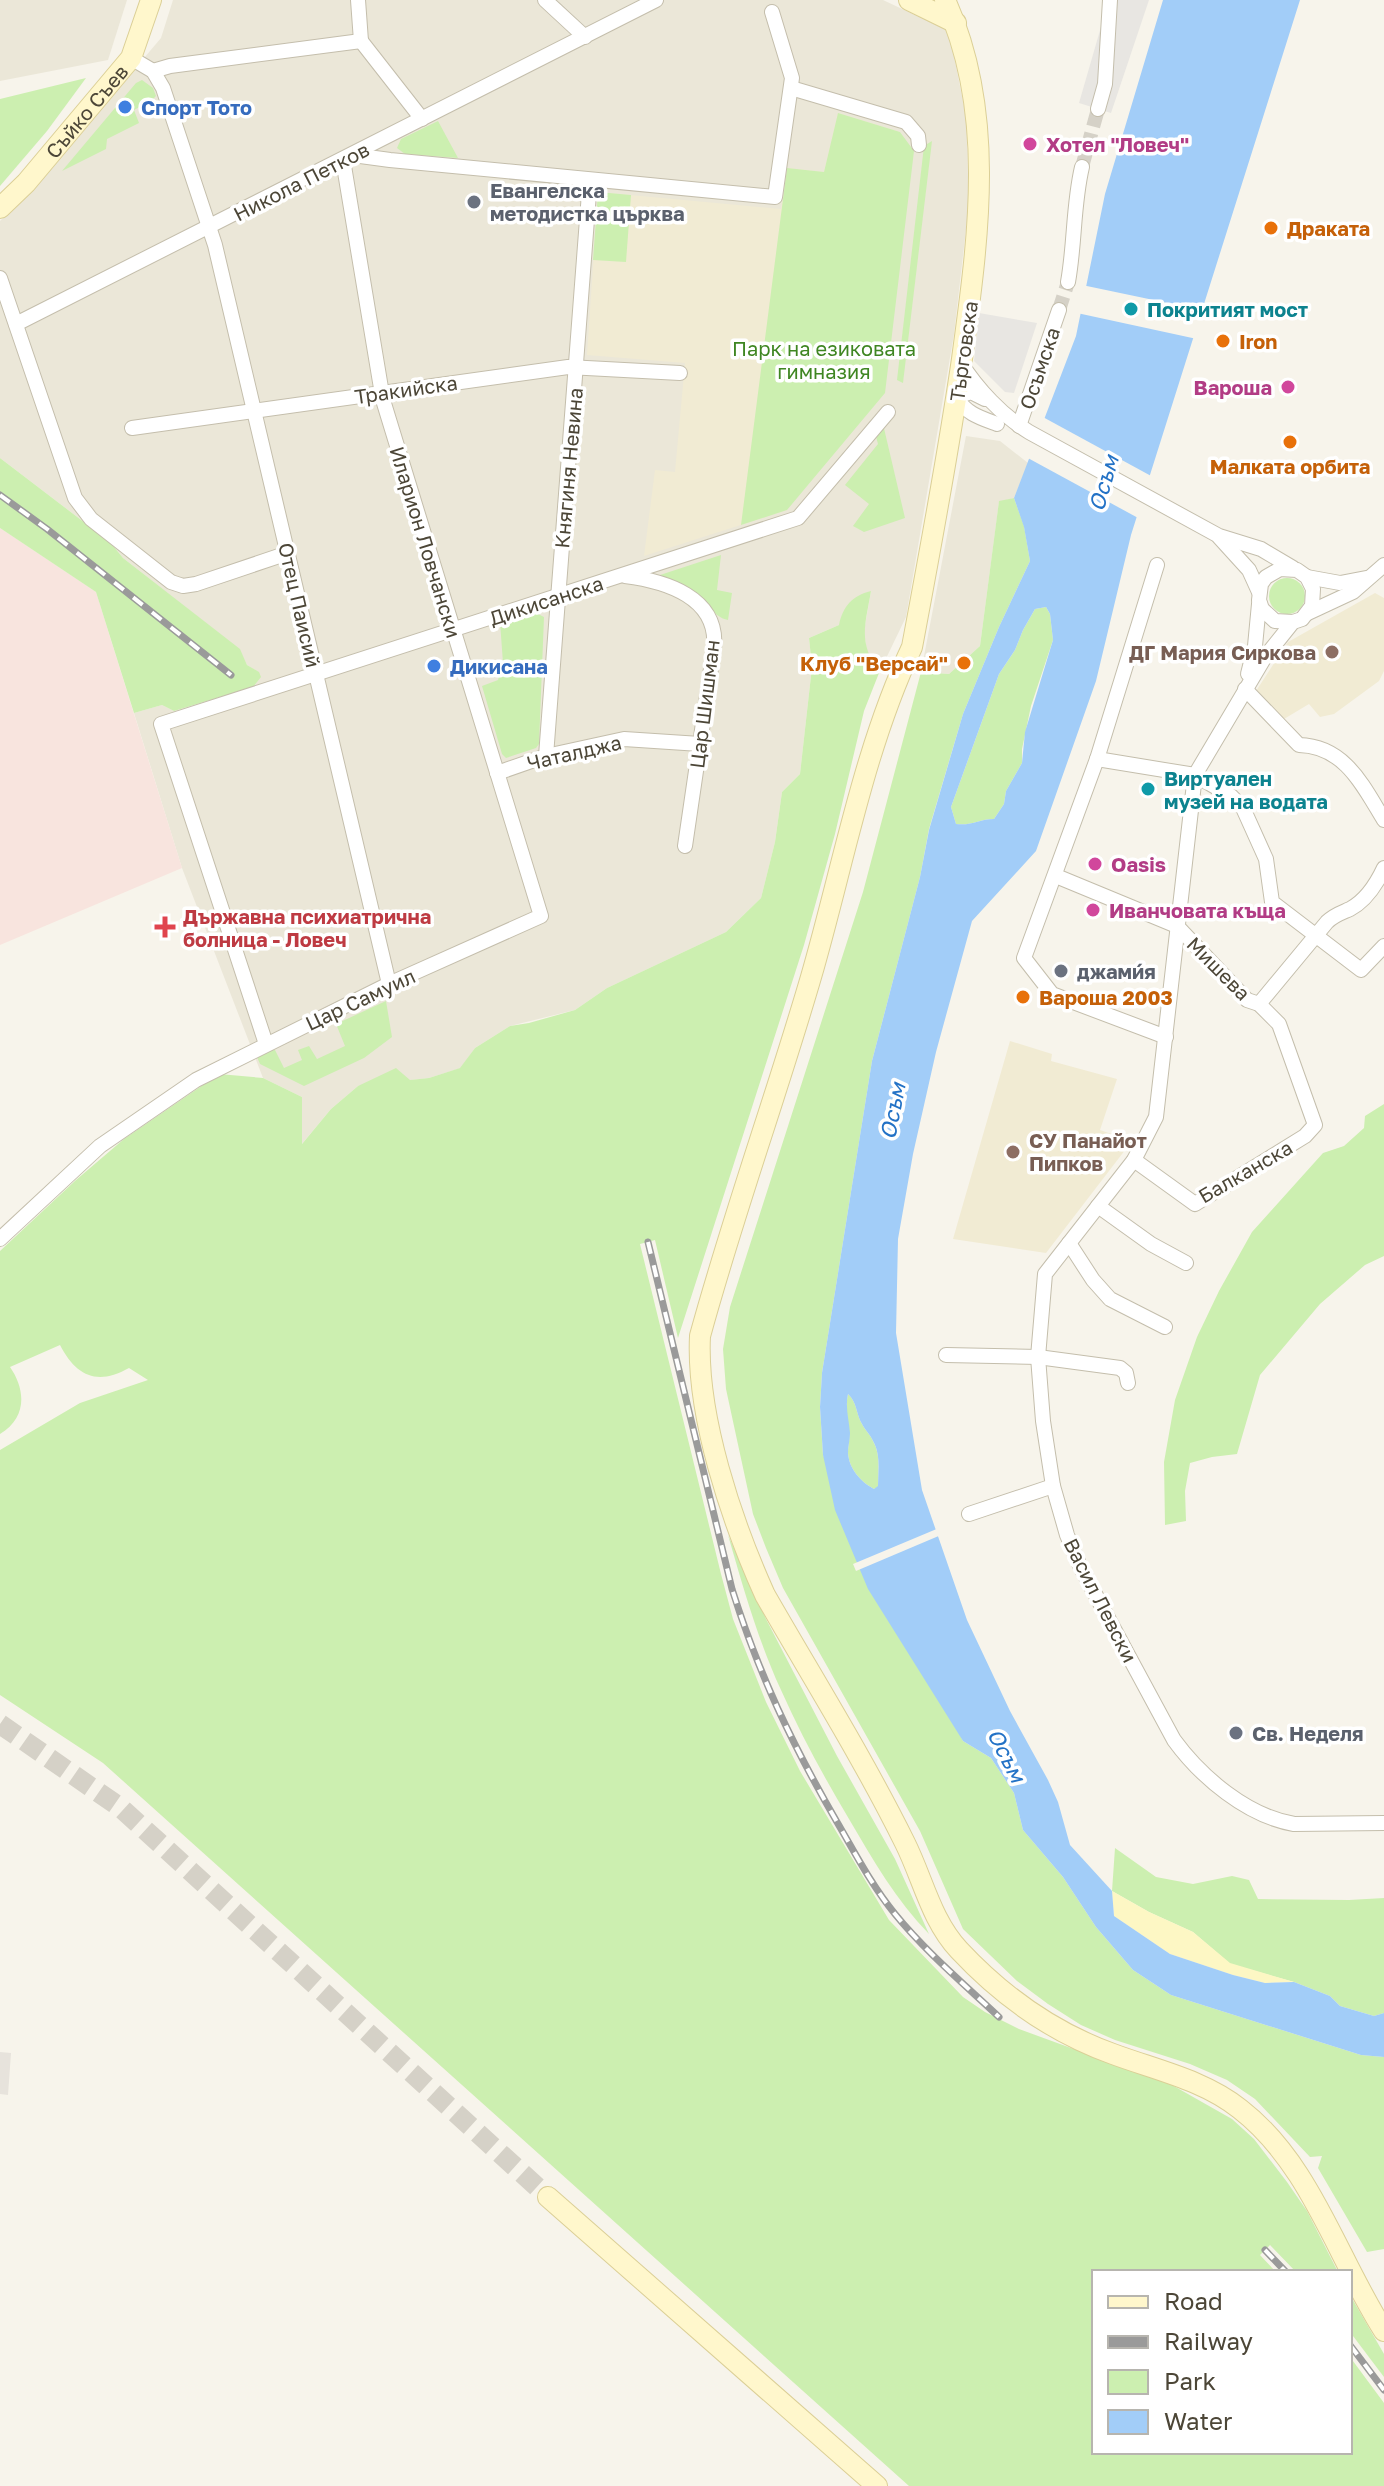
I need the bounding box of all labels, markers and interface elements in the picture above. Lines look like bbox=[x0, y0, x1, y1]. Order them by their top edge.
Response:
street label: Съйко Съев bbox=[40, 59, 133, 163]
place label: Спорт Тото bbox=[141, 95, 252, 119]
marker: Спорт Тото bbox=[116, 98, 134, 116]
place label: Хотел "Ловеч" bbox=[1046, 132, 1189, 156]
marker: Хотел "Ловеч" bbox=[1021, 135, 1039, 153]
street label: Никола Петков bbox=[229, 137, 373, 225]
place label: Евангелска методистка църква bbox=[490, 178, 685, 225]
marker: Евангелска методистка църква bbox=[465, 193, 483, 211]
place label: Драката bbox=[1287, 216, 1370, 240]
marker: Драката bbox=[1262, 219, 1280, 237]
place label: Покритият мост bbox=[1147, 297, 1308, 321]
street label: Търговска bbox=[944, 299, 982, 403]
marker: Покритият мост bbox=[1122, 300, 1140, 318]
street label: Осъмска bbox=[1014, 324, 1064, 412]
place label: Iron bbox=[1239, 329, 1277, 353]
marker: Iron bbox=[1214, 332, 1232, 350]
park label: Парк на езиковата гимназия bbox=[732, 336, 916, 383]
street label: Тракийска bbox=[353, 370, 459, 408]
place label: Вароша bbox=[1194, 375, 1272, 399]
marker: Вароша bbox=[1279, 378, 1297, 396]
street label: Княгиня Невина bbox=[549, 387, 587, 549]
marker: Малката орбита bbox=[1281, 433, 1299, 451]
street label: Иларион Ловчански bbox=[385, 443, 467, 641]
water label: Осъм bbox=[1082, 451, 1124, 514]
place label: Малката орбита bbox=[1210, 454, 1370, 478]
street label: Отец Паисий bbox=[274, 540, 326, 670]
street label: Дикисанска bbox=[486, 570, 606, 630]
street label: Цар Шишман bbox=[684, 638, 724, 770]
place label: ДГ Мария Сиркова bbox=[1129, 640, 1316, 664]
marker: ДГ Мария Сиркова bbox=[1323, 643, 1341, 661]
place label: Клуб "Версай" bbox=[800, 651, 948, 675]
place label: Дикисана bbox=[450, 654, 548, 678]
marker: Клуб "Версай" bbox=[955, 654, 973, 672]
marker: Дикисана bbox=[425, 657, 443, 675]
street label: Чаталджа bbox=[524, 729, 624, 775]
place label: Виртуален музей на водата bbox=[1164, 766, 1328, 813]
marker: Виртуален музей на водата bbox=[1139, 780, 1157, 798]
place label: Oasis bbox=[1111, 852, 1166, 876]
marker: Oasis bbox=[1086, 855, 1104, 873]
place label: Иванчовата къща bbox=[1109, 898, 1286, 922]
marker: Иванчовата къща bbox=[1084, 901, 1102, 919]
place label: Държавна психиатрична болница - Ловеч bbox=[183, 904, 431, 951]
marker: Държавна психиатрична болница - Ловеч bbox=[154, 916, 176, 938]
street label: Мишева bbox=[1182, 931, 1256, 1005]
place label: джами́я bbox=[1077, 959, 1156, 983]
marker: джами́я bbox=[1052, 962, 1070, 980]
street label: Цар Самуил bbox=[301, 963, 419, 1035]
place label: Вароша 2003 bbox=[1039, 985, 1173, 1009]
marker: Вароша 2003 bbox=[1014, 988, 1032, 1006]
water label: Осъм bbox=[873, 1079, 911, 1142]
place label: СУ Панайот Пипков bbox=[1029, 1128, 1147, 1175]
street label: Балканска bbox=[1194, 1134, 1296, 1208]
marker: СУ Панайот Пипков bbox=[1004, 1143, 1022, 1161]
street label: Васил Левски bbox=[1059, 1534, 1143, 1666]
place label: Св. Неделя bbox=[1252, 1721, 1364, 1745]
water label: Осъм bbox=[982, 1723, 1032, 1788]
marker: Св. Неделя bbox=[1227, 1724, 1245, 1742]
legend bbox=[1092, 2270, 1352, 2454]
text: Road bbox=[1164, 2286, 1223, 2315]
text: Railway bbox=[1164, 2326, 1253, 2355]
text: Park bbox=[1164, 2366, 1216, 2395]
text: Water bbox=[1164, 2406, 1232, 2435]

